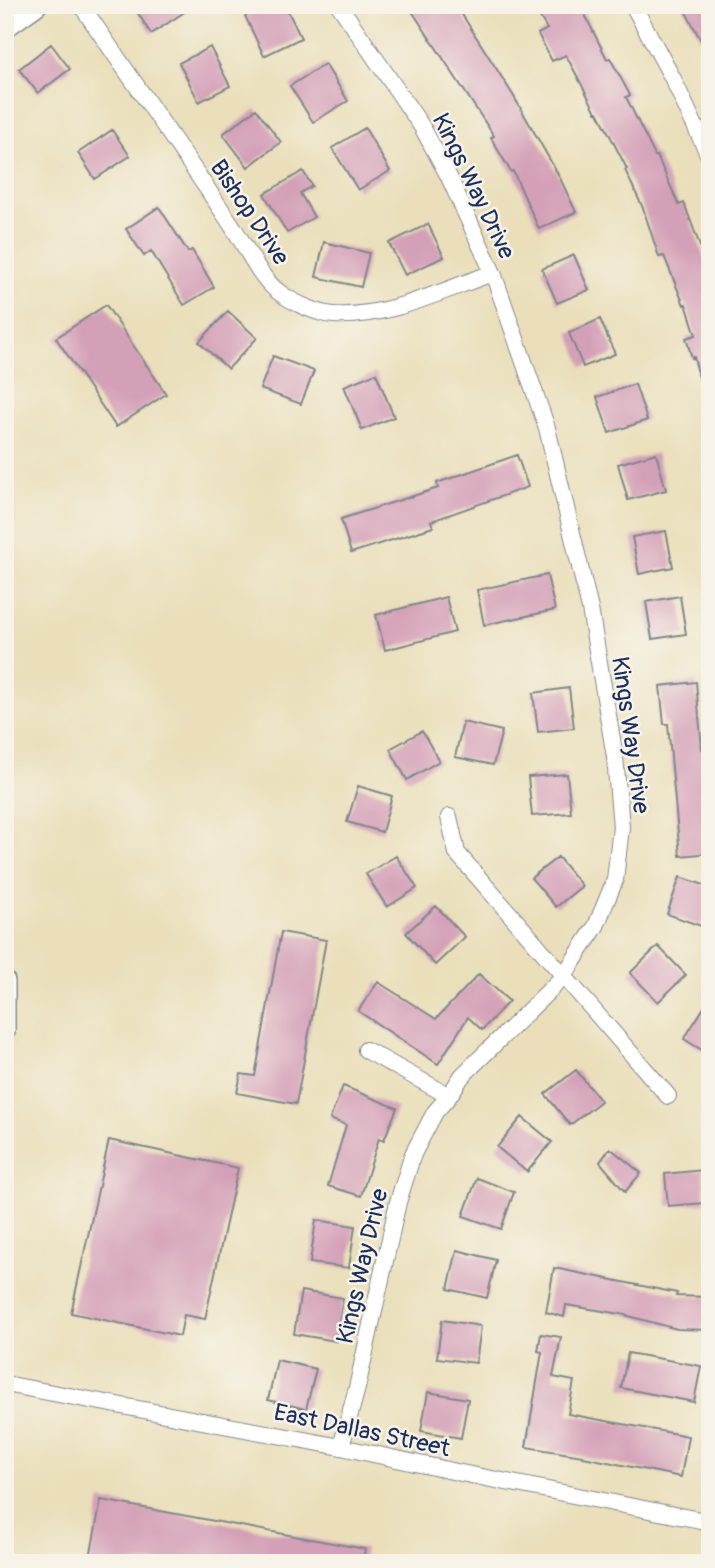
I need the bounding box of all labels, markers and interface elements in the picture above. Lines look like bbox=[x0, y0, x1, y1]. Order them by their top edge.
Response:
street label: Kings Way Drive bbox=[426, 109, 521, 264]
street label: Bishop Drive bbox=[204, 154, 295, 271]
street label: Kings Way Drive bbox=[605, 655, 656, 816]
street label: Kings Way Drive bbox=[331, 1185, 394, 1347]
street label: East Dallas Street bbox=[271, 1398, 453, 1463]

